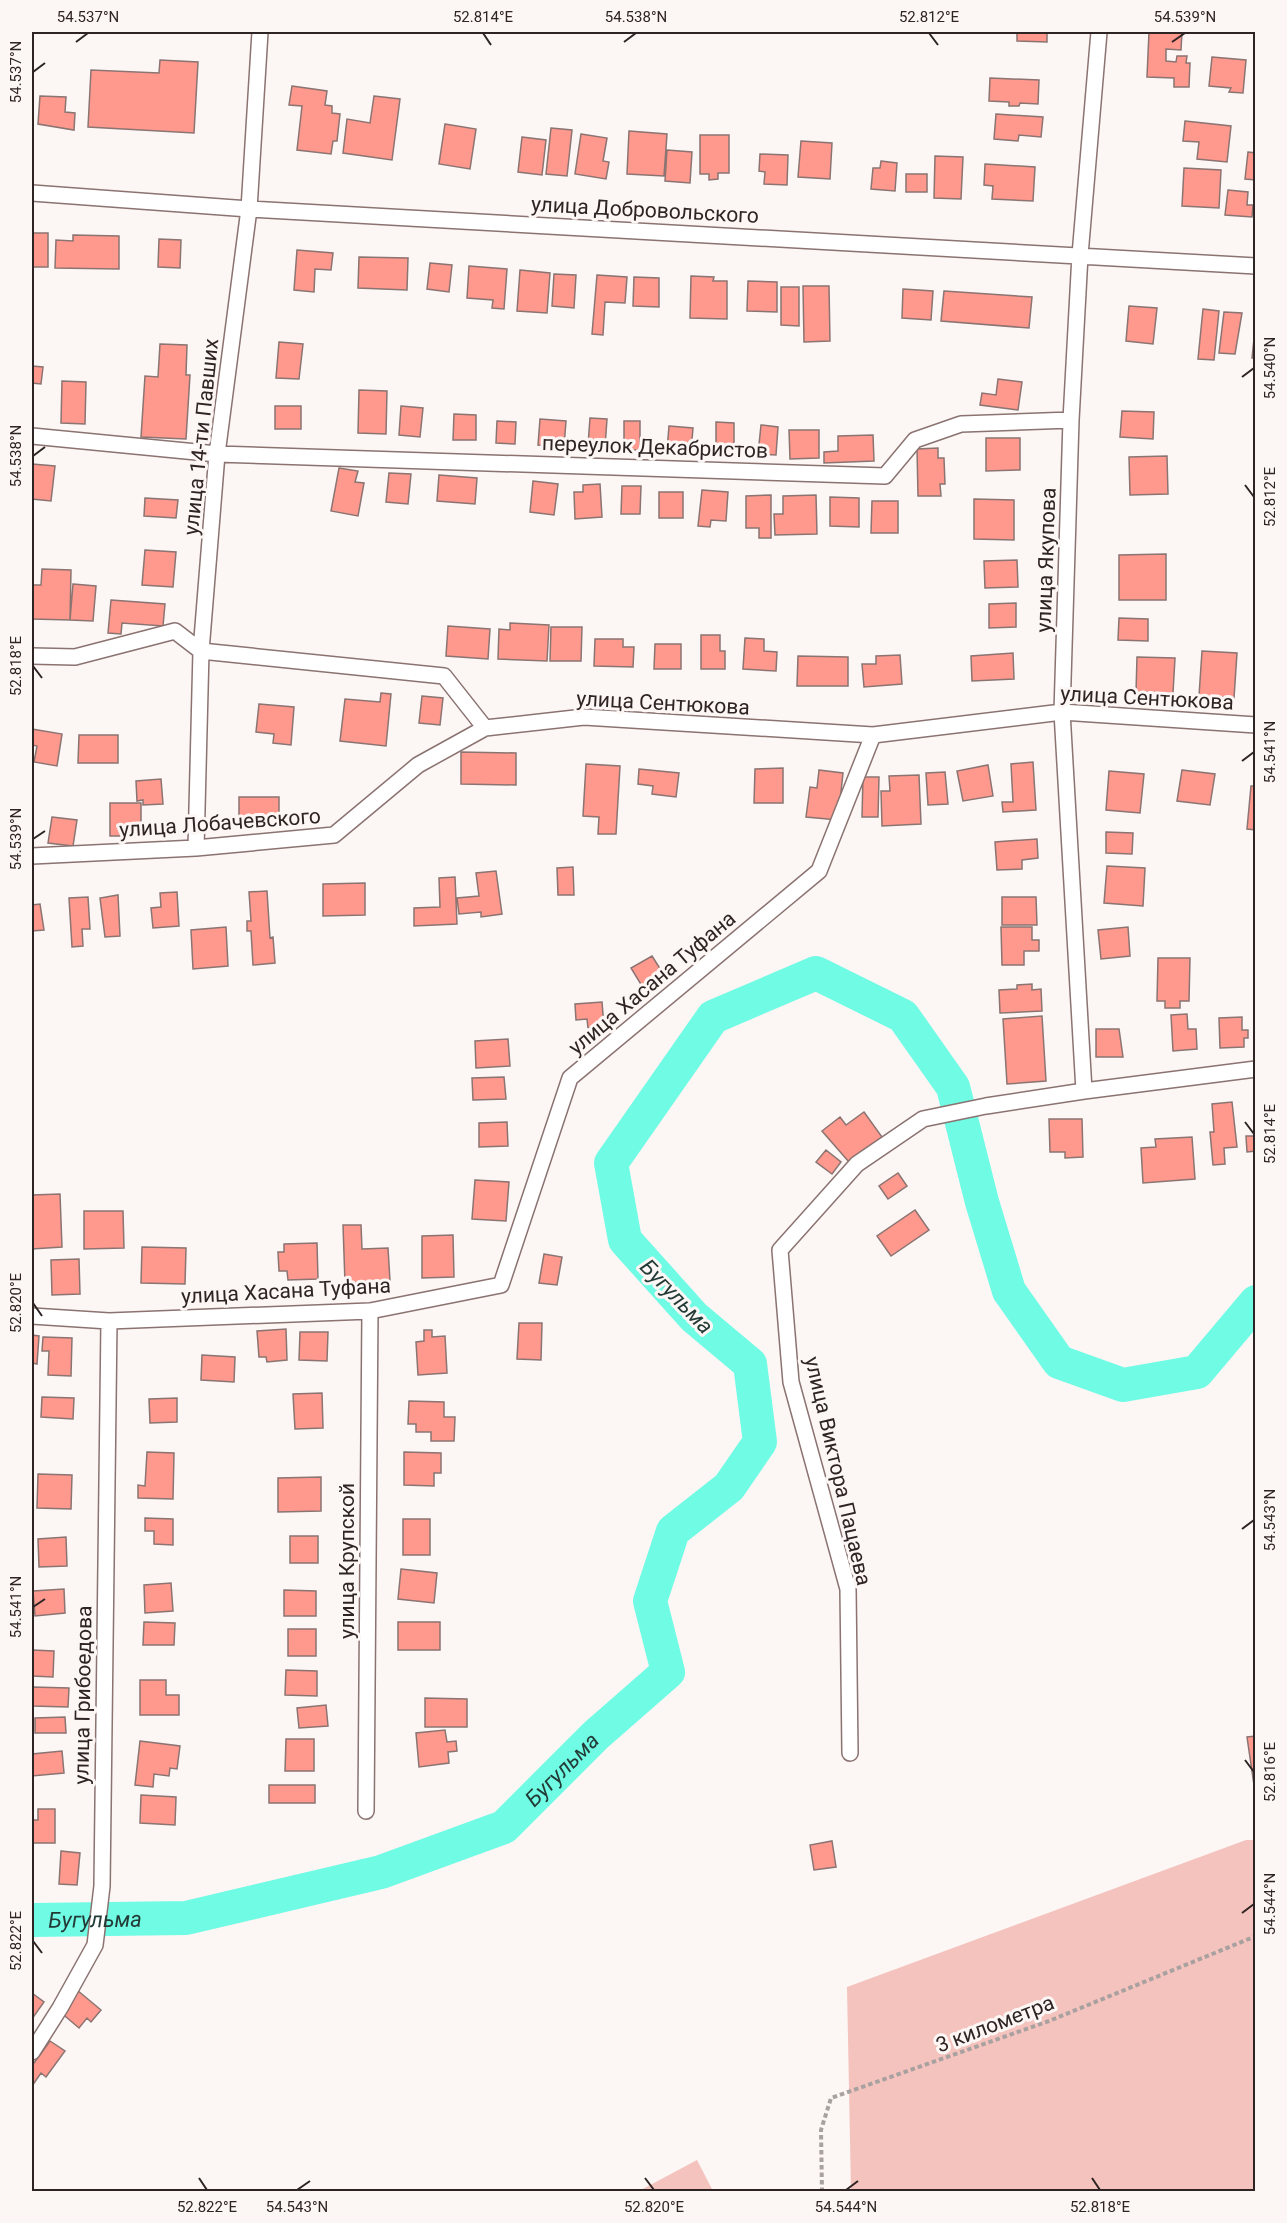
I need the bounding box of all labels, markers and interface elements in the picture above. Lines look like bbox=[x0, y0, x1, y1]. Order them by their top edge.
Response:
text: 54.537°N bbox=[57, 8, 119, 26]
text: 52.814°E bbox=[453, 8, 514, 26]
text: 54.538°N bbox=[605, 8, 667, 26]
text: 52.812°E bbox=[899, 8, 960, 26]
text: 54.539°N bbox=[1154, 8, 1216, 26]
text: 54.537°N bbox=[7, 41, 25, 103]
street label: улица Добровольского bbox=[531, 192, 759, 228]
street label: улица 14-ти Павших bbox=[179, 337, 223, 537]
text: 54.540°N bbox=[1261, 337, 1279, 399]
text: 54.538°N bbox=[7, 425, 25, 487]
street label: переулок Декабристов bbox=[542, 431, 768, 463]
text: 52.812°E bbox=[1261, 466, 1279, 527]
street label: улица Якупова bbox=[1031, 487, 1061, 633]
text: 52.818°E bbox=[7, 635, 25, 696]
street label: улица Сентюкова bbox=[1060, 681, 1234, 715]
street label: улица Сентюкова bbox=[576, 686, 750, 720]
text: 54.541°N bbox=[1261, 721, 1279, 783]
street label: улица Лобачевского bbox=[118, 804, 322, 842]
text: 54.539°N bbox=[7, 808, 25, 870]
street label: улица Хасана Туфана bbox=[564, 906, 740, 1060]
text: 52.814°E bbox=[1261, 1103, 1279, 1164]
water label: Бугульма bbox=[635, 1254, 718, 1339]
text: 52.820°E bbox=[7, 1272, 25, 1333]
street label: улица Хасана Туфана bbox=[181, 1274, 391, 1308]
street label: улица Виктора Пацаева bbox=[800, 1354, 876, 1588]
street label: улица Крупской bbox=[335, 1483, 359, 1639]
text: 54.543°N bbox=[1261, 1489, 1279, 1551]
text: 54.541°N bbox=[7, 1576, 25, 1638]
street label: улица Грибоедова bbox=[69, 1605, 97, 1785]
water label: Бугульма bbox=[520, 1728, 604, 1812]
text: 52.816°E bbox=[1261, 1741, 1279, 1802]
text: 54.544°N bbox=[1261, 1873, 1279, 1935]
water label: Бугульма bbox=[48, 1907, 142, 1933]
text: 52.822°E bbox=[7, 1910, 25, 1971]
street label: 3 километра bbox=[933, 1990, 1057, 2058]
text: 52.822°E bbox=[177, 2198, 238, 2216]
text: 54.543°N bbox=[266, 2198, 328, 2216]
text: 52.820°E bbox=[624, 2198, 685, 2216]
text: 54.544°N bbox=[815, 2198, 877, 2216]
text: 52.818°E bbox=[1070, 2198, 1131, 2216]

